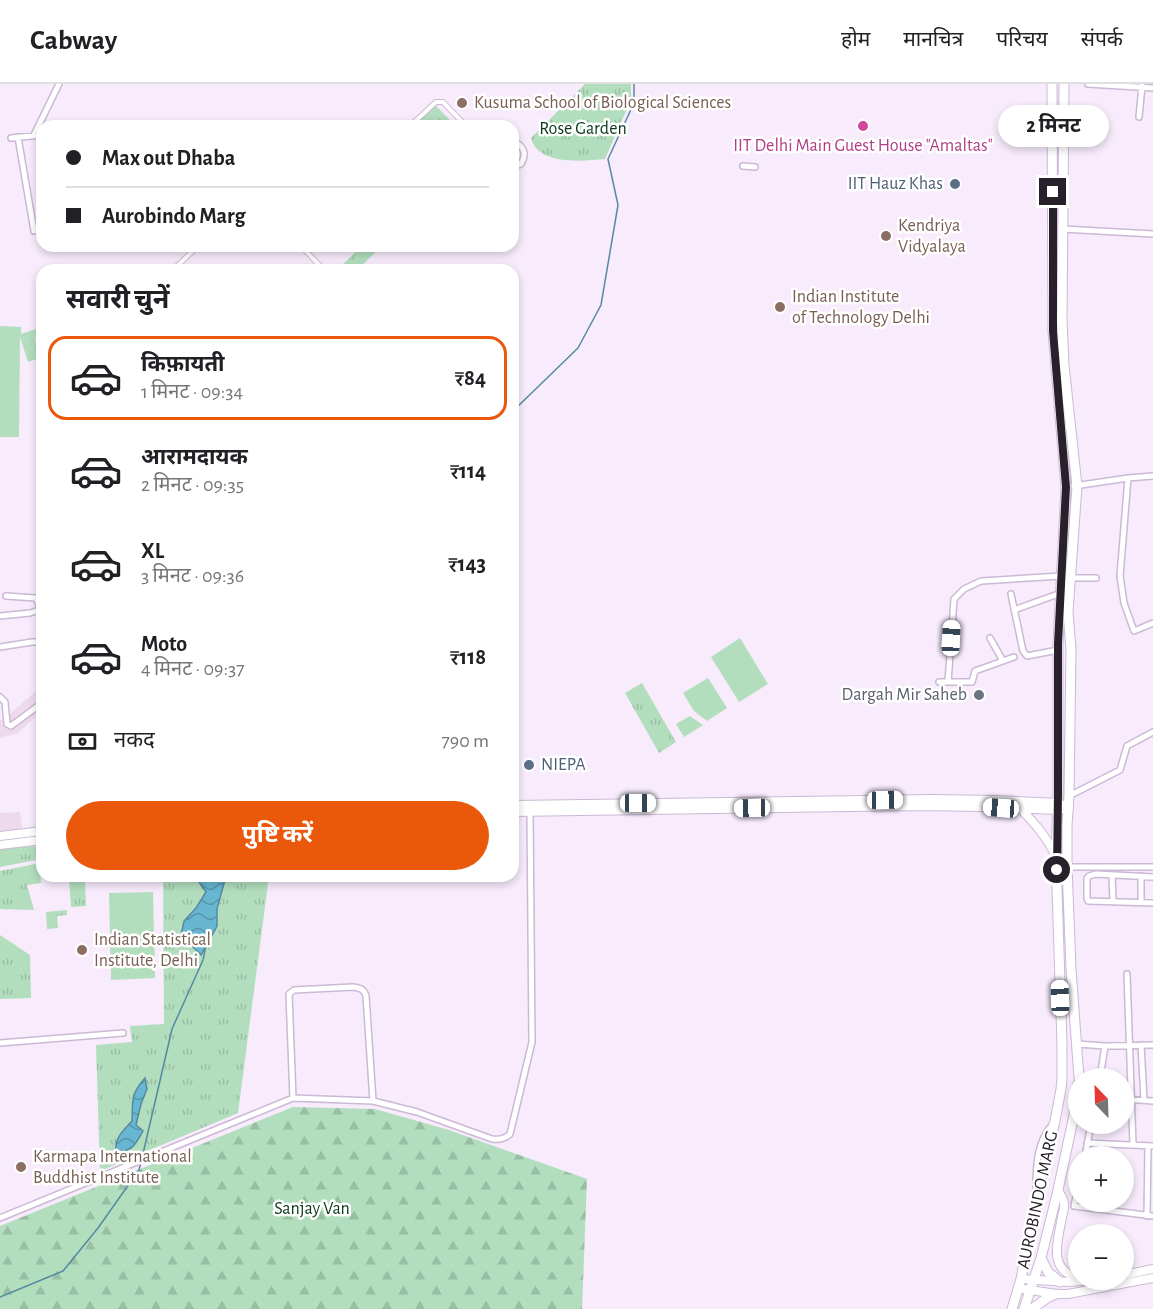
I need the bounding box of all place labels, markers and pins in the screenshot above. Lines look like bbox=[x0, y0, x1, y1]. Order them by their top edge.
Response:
place label: Kusuma School of Biological Sciences bbox=[474, 94, 731, 112]
marker: Kusuma School of Biological Sciences bbox=[455, 96, 469, 110]
marker: IIT Delhi Main Guest House "Amaltas" bbox=[856, 119, 870, 133]
place label: IIT Delhi Main Guest House "Amaltas" bbox=[733, 137, 993, 155]
place label: IIT Hauz Khas bbox=[848, 175, 943, 193]
marker: IIT Hauz Khas bbox=[948, 177, 962, 191]
place label: Kendriya Vidyalaya bbox=[898, 217, 966, 256]
marker: Kendriya Vidyalaya bbox=[879, 229, 893, 243]
place label: Indian Institute of Technology Delhi bbox=[792, 288, 930, 327]
marker: Indian Institute of Technology Delhi bbox=[773, 300, 787, 314]
place label: Dargah Mir Saheb bbox=[842, 686, 967, 704]
marker: Dargah Mir Saheb bbox=[972, 688, 986, 702]
place label: NIEPA bbox=[541, 756, 586, 774]
marker: NIEPA bbox=[522, 758, 536, 772]
place label: Indian Statistical Institute, Delhi bbox=[94, 931, 211, 970]
marker: Indian Statistical Institute, Delhi bbox=[75, 943, 89, 957]
place label: Karmapa International Buddhist Institute bbox=[33, 1148, 192, 1187]
marker: Karmapa International Buddhist Institute bbox=[14, 1160, 28, 1174]

